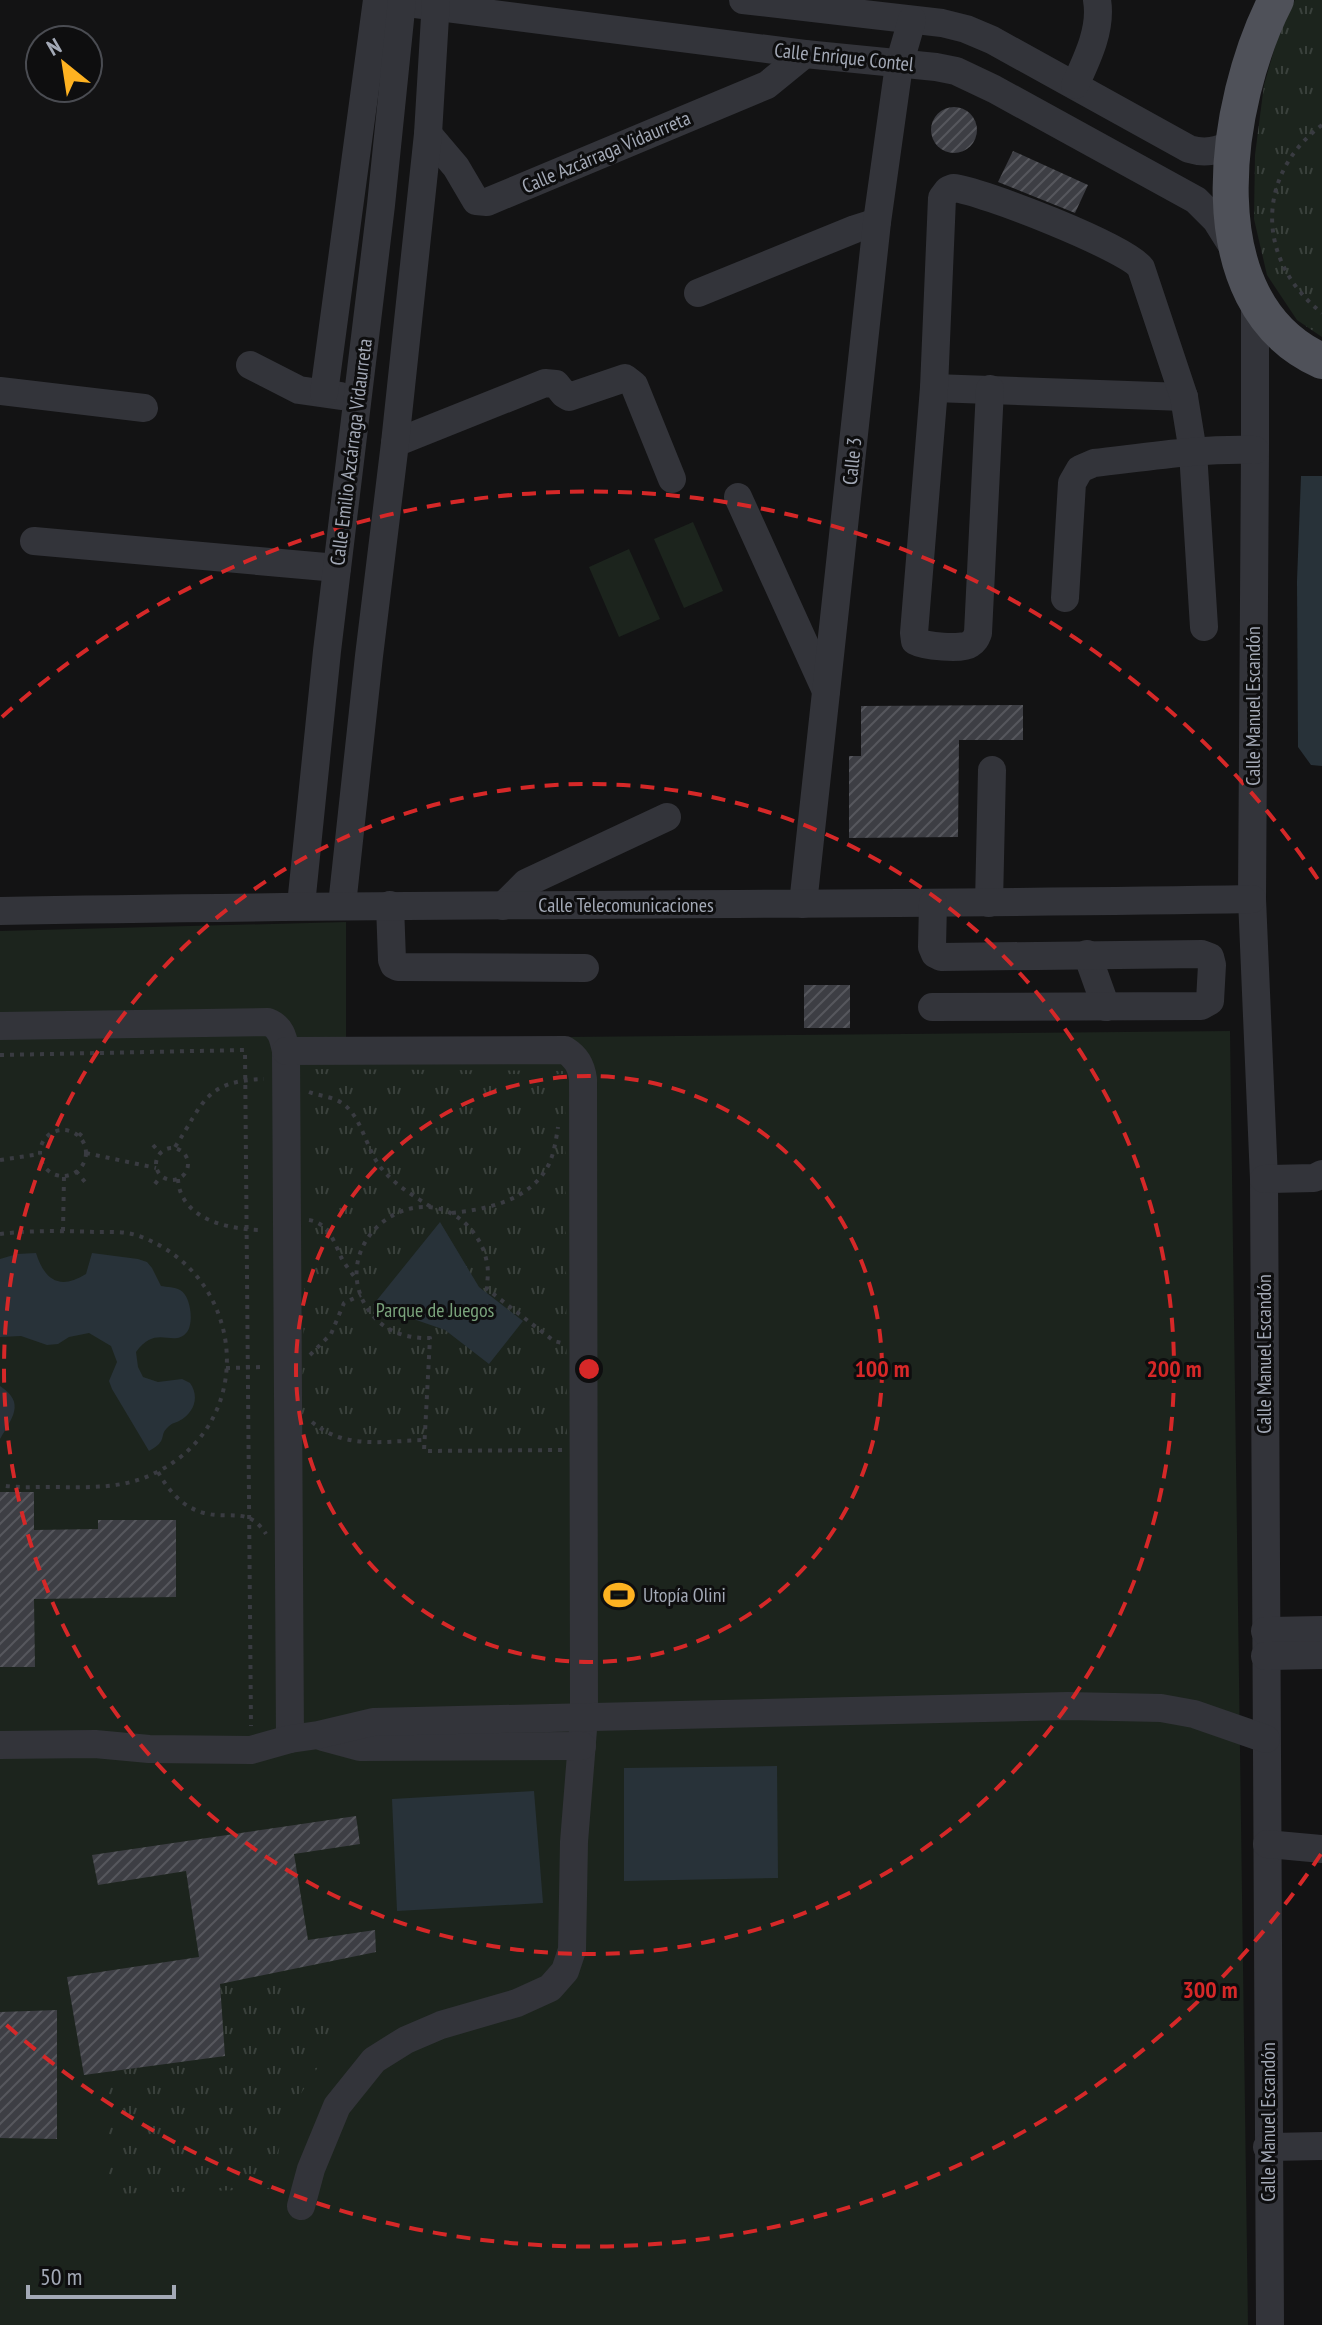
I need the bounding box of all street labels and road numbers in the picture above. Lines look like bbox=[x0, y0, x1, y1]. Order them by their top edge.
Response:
street label: Calle Enrique Contel bbox=[773, 37, 915, 77]
street label: Calle Azcárraga Vidaurreta bbox=[518, 105, 694, 199]
street label: Calle Emilio Azcárraga Vidaurreta bbox=[324, 337, 378, 567]
street label: Calle 3 bbox=[837, 436, 867, 486]
street label: Calle Manuel Escandón bbox=[1240, 626, 1266, 786]
street label: Calle Telecomunicaciones bbox=[538, 892, 714, 918]
street label: Calle Manuel Escandón bbox=[1251, 1274, 1277, 1434]
street label: Calle Manuel Escandón bbox=[1255, 2042, 1281, 2202]

